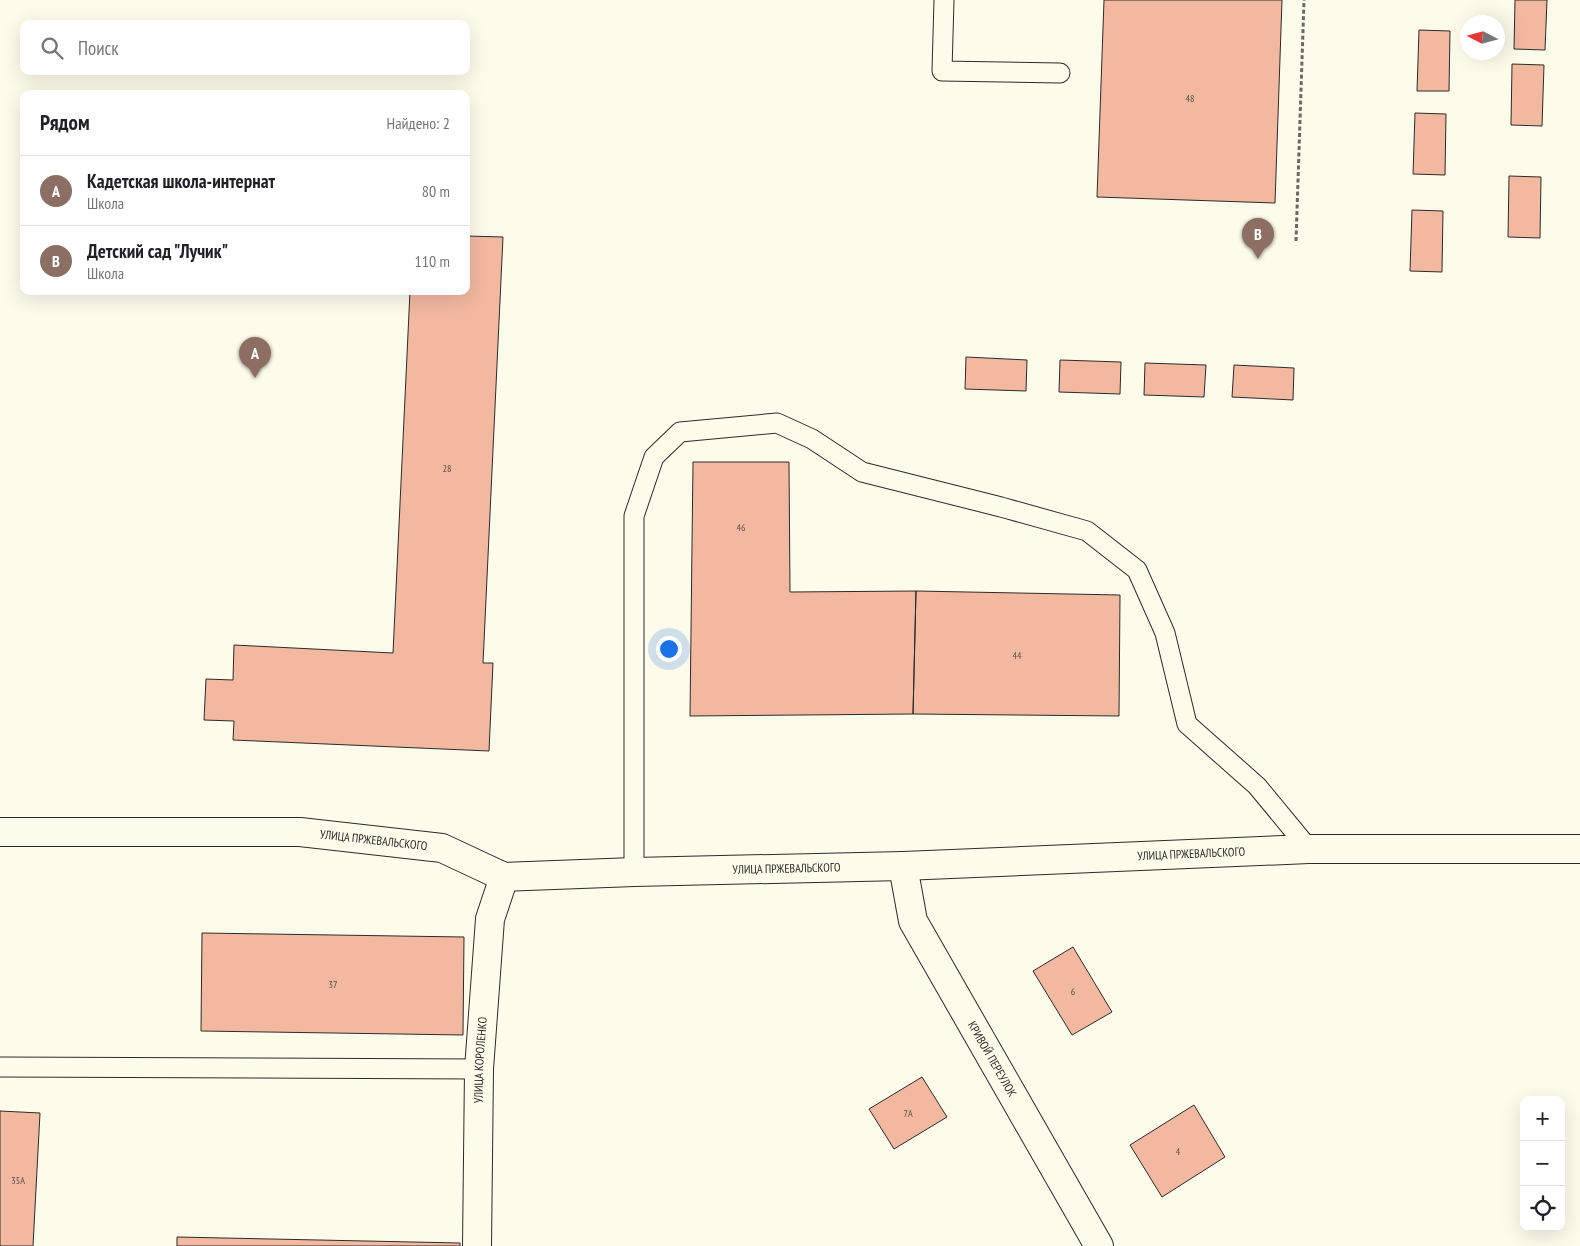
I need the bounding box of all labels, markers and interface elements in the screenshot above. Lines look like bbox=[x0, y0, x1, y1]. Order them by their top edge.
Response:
north arrow bbox=[1460, 15, 1505, 60]
search box bbox=[20, 20, 470, 75]
icon: search bbox=[38, 34, 66, 62]
text: Поиск bbox=[78, 36, 119, 60]
house number: 48 bbox=[1186, 92, 1195, 105]
text: Рядом bbox=[40, 109, 90, 136]
text: Найдено: 2 bbox=[387, 113, 450, 133]
text: Кадетская школа-интернат bbox=[87, 169, 275, 193]
text: A bbox=[52, 181, 60, 201]
text: 80 m bbox=[422, 181, 450, 201]
text: Школа bbox=[87, 193, 124, 213]
pin: B bbox=[1242, 218, 1274, 259]
text: Детский сад "Лучик" bbox=[87, 239, 228, 263]
text: B bbox=[52, 251, 60, 271]
text: 110 m bbox=[415, 251, 450, 271]
text: Школа bbox=[87, 263, 124, 283]
pin: A bbox=[239, 337, 271, 378]
house number: 28 bbox=[443, 462, 452, 475]
house number: 46 bbox=[737, 521, 746, 534]
your location bbox=[656, 636, 682, 662]
house number: 44 bbox=[1013, 649, 1022, 662]
street label: УЛИЦА ПРЖЕВАЛЬСКОГО bbox=[319, 826, 429, 853]
street label: УЛИЦА ПРЖЕВАЛЬСКОГО bbox=[1137, 844, 1246, 863]
street label: УЛИЦА ПРЖЕВАЛЬСКОГО bbox=[732, 859, 841, 877]
house number: 37 bbox=[329, 978, 338, 991]
house number: 6 bbox=[1071, 985, 1076, 998]
street label: УЛИЦА КОРОЛЕНКО bbox=[471, 1016, 490, 1103]
street label: КРИВОЙ ПЕРЕУЛОК bbox=[965, 1018, 1020, 1100]
map controls bbox=[1520, 1096, 1565, 1231]
button: + bbox=[1520, 1096, 1565, 1141]
house number: 7А bbox=[903, 1107, 913, 1120]
button: − bbox=[1520, 1141, 1565, 1186]
house number: 4 bbox=[1176, 1145, 1181, 1158]
house number: 35А bbox=[11, 1174, 25, 1187]
button: locate bbox=[1520, 1186, 1565, 1231]

